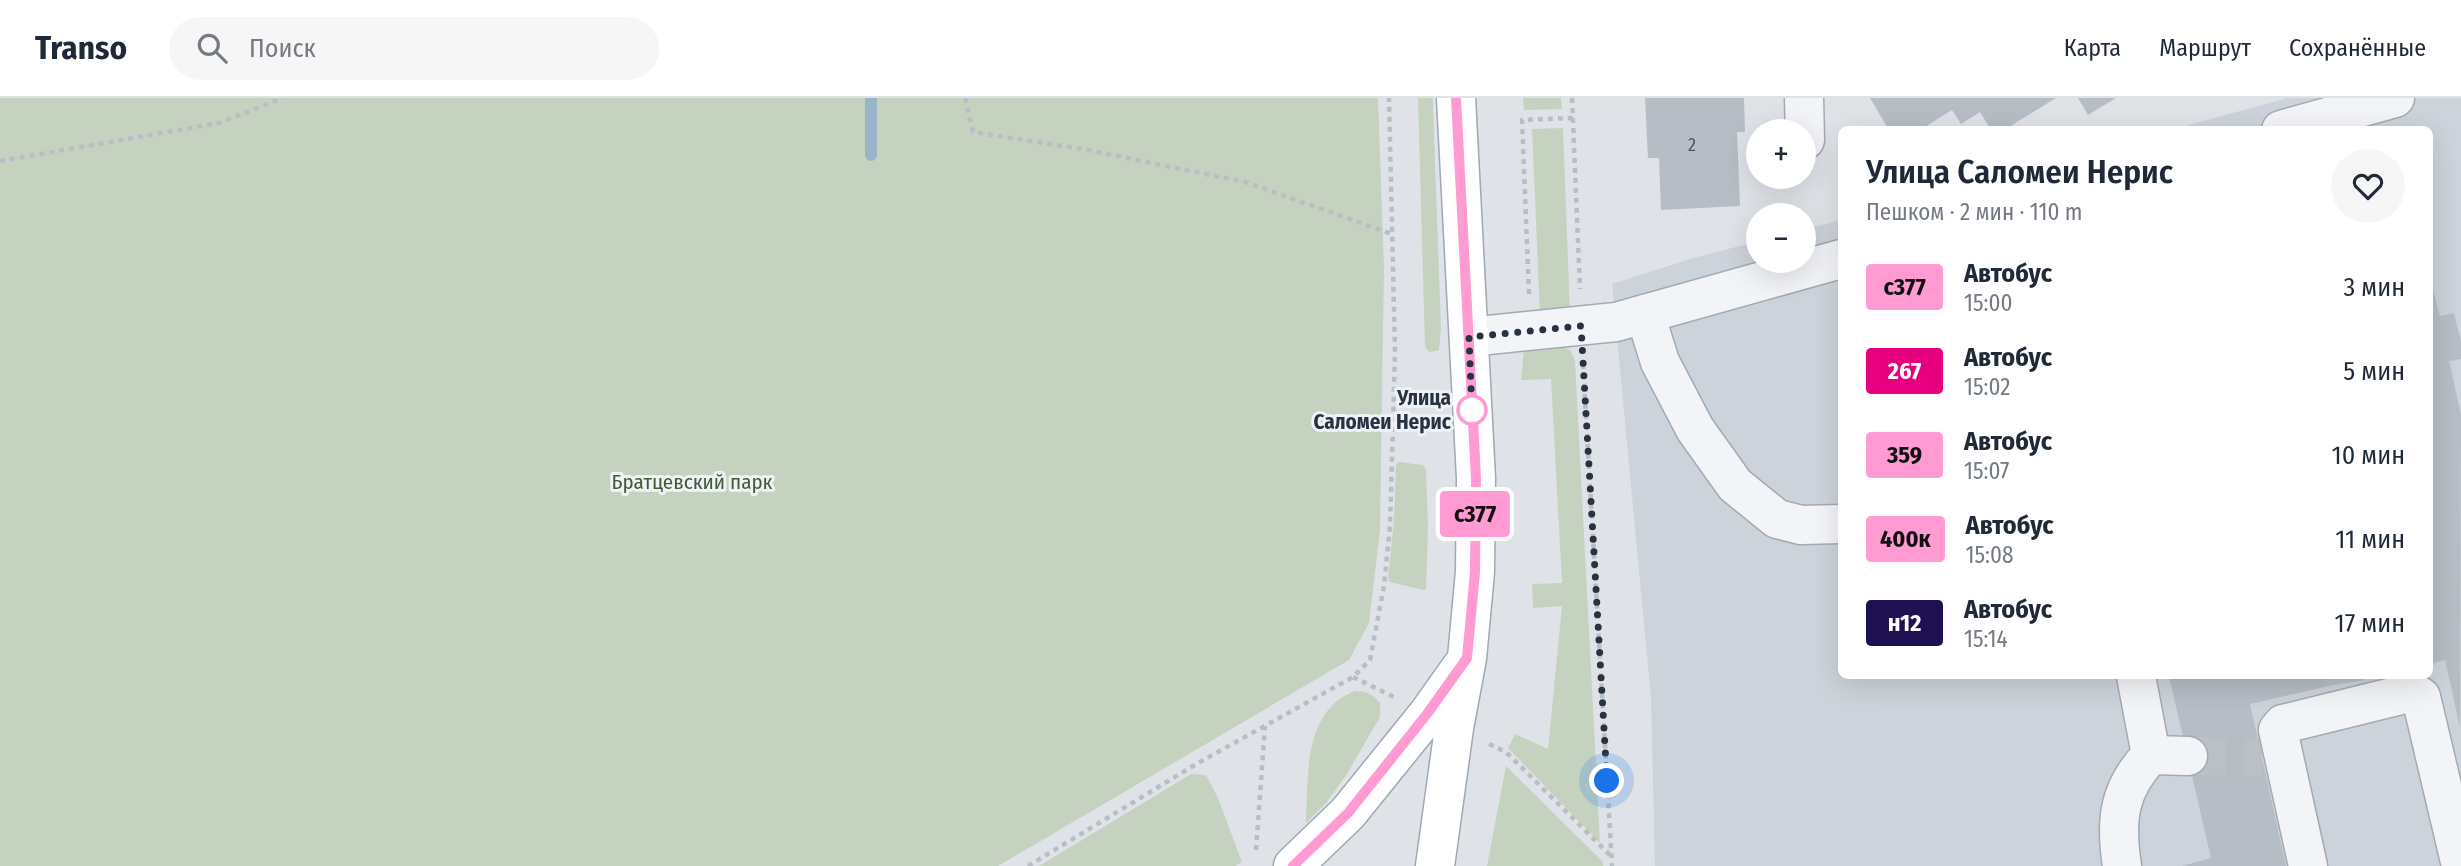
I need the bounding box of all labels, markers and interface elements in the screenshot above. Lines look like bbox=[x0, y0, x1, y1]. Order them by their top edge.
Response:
search box bbox=[169, 17, 659, 80]
text: Transo bbox=[35, 28, 127, 68]
icon: search bbox=[193, 29, 231, 67]
text: Поиск bbox=[249, 33, 316, 64]
text: Карта bbox=[2064, 34, 2121, 62]
text: Маршрут bbox=[2159, 34, 2251, 62]
text: Сохранённые bbox=[2289, 34, 2426, 62]
map controls bbox=[1746, 119, 1816, 273]
button: + bbox=[1746, 119, 1816, 189]
house number: 2 bbox=[1688, 134, 1696, 156]
button: heart bbox=[2331, 149, 2405, 223]
text: Улица Саломеи Нерис bbox=[1866, 152, 2173, 192]
text: Пешком · 2 мин · 110 m bbox=[1866, 198, 2083, 226]
button: − bbox=[1746, 203, 1816, 273]
text: Автобус bbox=[1964, 258, 2052, 289]
text: 3 мин bbox=[2344, 272, 2405, 303]
text: с377 bbox=[1883, 273, 1926, 301]
text: 15:00 bbox=[1964, 289, 2012, 317]
text: Автобус bbox=[1964, 342, 2052, 373]
text: 5 мин bbox=[2343, 356, 2405, 387]
text: 267 bbox=[1888, 357, 1921, 385]
text: 15:02 bbox=[1964, 373, 2010, 401]
place label: Улица Саломеи Нерис bbox=[1314, 385, 1452, 435]
marker: Улица Саломеи Нерис bbox=[1457, 395, 1487, 425]
text: Автобус bbox=[1964, 426, 2052, 457]
text: 10 мин bbox=[2332, 440, 2405, 471]
text: 359 bbox=[1887, 441, 1922, 469]
text: 15:07 bbox=[1964, 457, 2009, 485]
park label: Братцевский парк bbox=[612, 469, 773, 495]
line badge: с377 bbox=[1426, 491, 1524, 537]
text: с377 bbox=[1454, 500, 1496, 528]
text: Автобус bbox=[1966, 510, 2054, 541]
text: 11 мин bbox=[2335, 524, 2405, 555]
text: 400к bbox=[1880, 525, 1931, 553]
text: 15:08 bbox=[1966, 541, 2013, 569]
text: Автобус bbox=[1964, 594, 2052, 625]
text: 17 мин bbox=[2335, 608, 2405, 639]
text: н12 bbox=[1888, 609, 1921, 637]
text: 15:14 bbox=[1964, 625, 2008, 653]
your location bbox=[1589, 763, 1624, 798]

